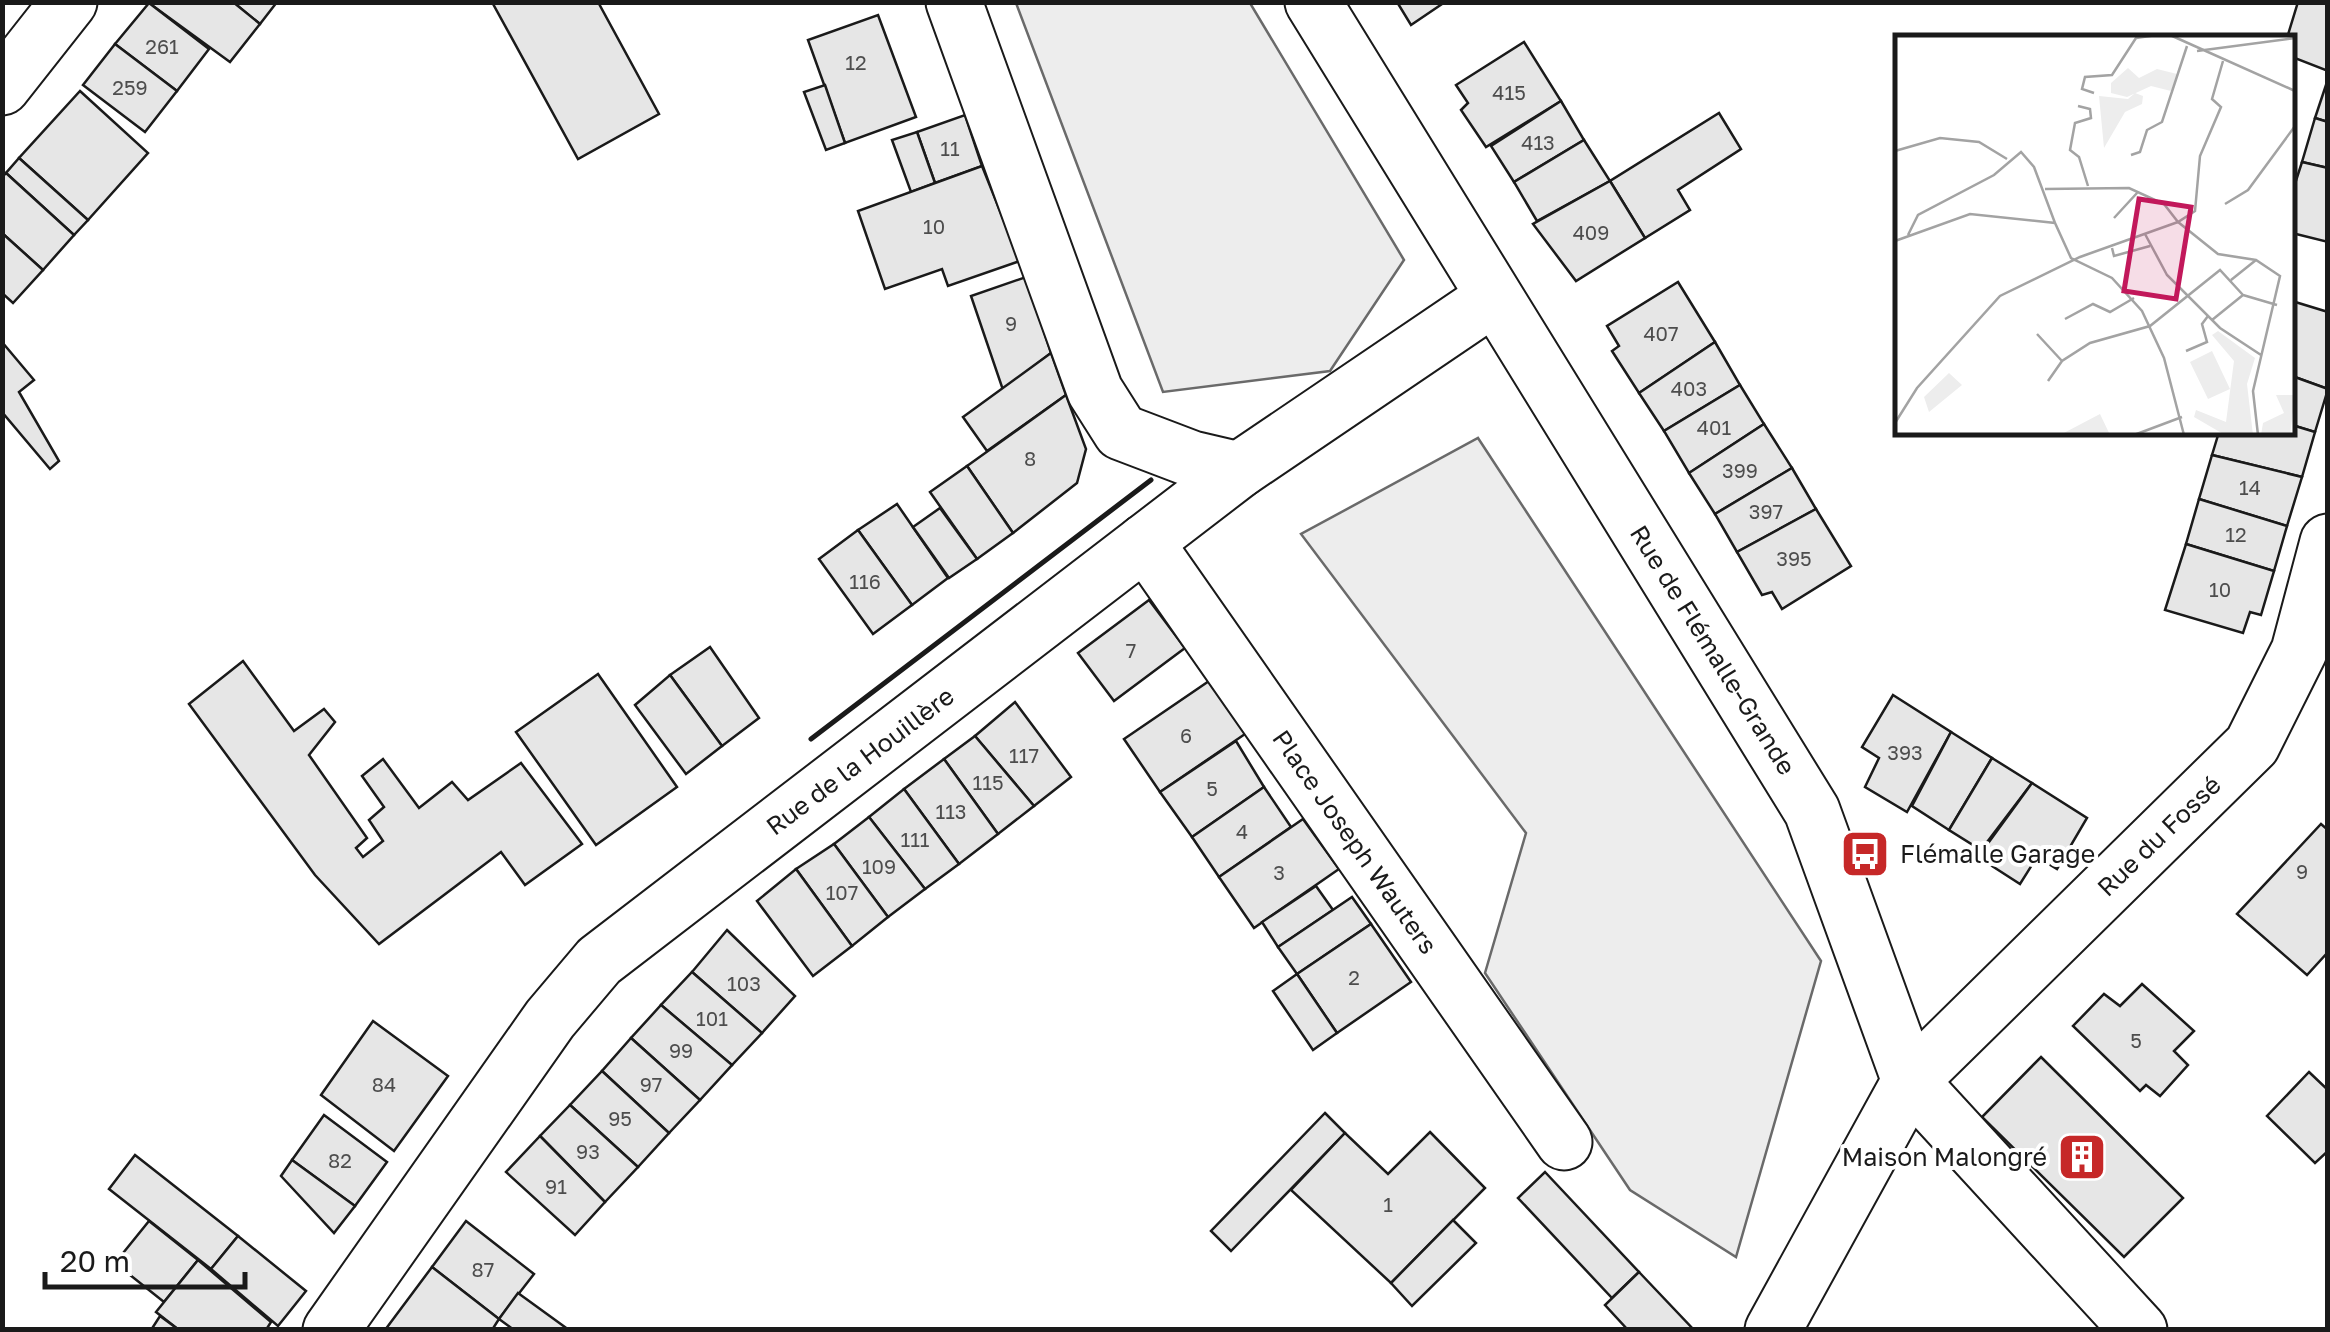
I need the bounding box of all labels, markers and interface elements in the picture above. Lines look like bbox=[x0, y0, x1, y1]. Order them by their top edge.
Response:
house number: 261 bbox=[145, 34, 179, 58]
inset map bbox=[1895, 35, 2295, 435]
house number: 12 bbox=[845, 50, 867, 74]
house number: 259 bbox=[112, 75, 148, 99]
house number: 415 bbox=[1492, 80, 1526, 104]
house number: 413 bbox=[1521, 130, 1555, 154]
house number: 11 bbox=[940, 136, 960, 160]
house number: 10 bbox=[923, 214, 945, 238]
house number: 409 bbox=[1573, 220, 1609, 244]
house number: 9 bbox=[1005, 311, 1017, 335]
house number: 407 bbox=[1643, 321, 1679, 345]
house number: 403 bbox=[1671, 376, 1707, 400]
house number: 401 bbox=[1697, 415, 1731, 439]
house number: 8 bbox=[1024, 446, 1036, 470]
house number: 399 bbox=[1722, 458, 1758, 482]
house number: 14 bbox=[2239, 475, 2261, 499]
house number: 397 bbox=[1749, 499, 1783, 523]
street label: Rue de Flémalle-Grande bbox=[1624, 519, 1803, 780]
house number: 12 bbox=[2225, 522, 2247, 546]
house number: 395 bbox=[1776, 546, 1812, 570]
house number: 116 bbox=[849, 569, 881, 593]
house number: 10 bbox=[2209, 577, 2231, 601]
house number: 7 bbox=[1126, 638, 1136, 662]
street label: Rue de la Houillère bbox=[760, 680, 960, 841]
house number: 6 bbox=[1180, 723, 1192, 747]
street label: Place Joseph Wauters bbox=[1266, 724, 1444, 960]
house number: 393 bbox=[1887, 740, 1923, 764]
house number: 117 bbox=[1009, 743, 1039, 767]
street label: Rue du Fossé bbox=[2090, 769, 2227, 902]
house number: 115 bbox=[973, 770, 1004, 794]
house number: 5 bbox=[1206, 776, 1218, 800]
house number: 113 bbox=[935, 799, 967, 823]
house number: 4 bbox=[1236, 819, 1248, 843]
house number: 111 bbox=[900, 827, 930, 851]
bus stop icon: Flémalle Garage bbox=[1839, 828, 1891, 880]
place label: Flémalle Garage bbox=[1900, 838, 2095, 869]
house number: 109 bbox=[862, 854, 896, 878]
house number: 9 bbox=[2296, 859, 2308, 883]
house number: 3 bbox=[1273, 860, 1285, 884]
house number: 107 bbox=[826, 880, 858, 904]
house number: 2 bbox=[1348, 965, 1360, 989]
house number: 103 bbox=[727, 971, 761, 995]
house number: 101 bbox=[696, 1006, 728, 1030]
house number: 5 bbox=[2130, 1028, 2142, 1052]
house number: 99 bbox=[669, 1038, 693, 1062]
house number: 84 bbox=[372, 1072, 396, 1096]
house number: 97 bbox=[640, 1072, 662, 1096]
house number: 95 bbox=[608, 1106, 632, 1130]
building icon: Maison Malongré bbox=[2056, 1131, 2108, 1183]
house number: 93 bbox=[576, 1139, 600, 1163]
place label: Maison Malongré bbox=[1842, 1141, 2047, 1172]
house number: 82 bbox=[328, 1148, 352, 1172]
house number: 91 bbox=[545, 1174, 567, 1198]
house number: 1 bbox=[1383, 1192, 1393, 1216]
scale bar bbox=[45, 1227, 245, 1289]
text: 20 m bbox=[60, 1243, 130, 1279]
house number: 87 bbox=[472, 1257, 494, 1281]

